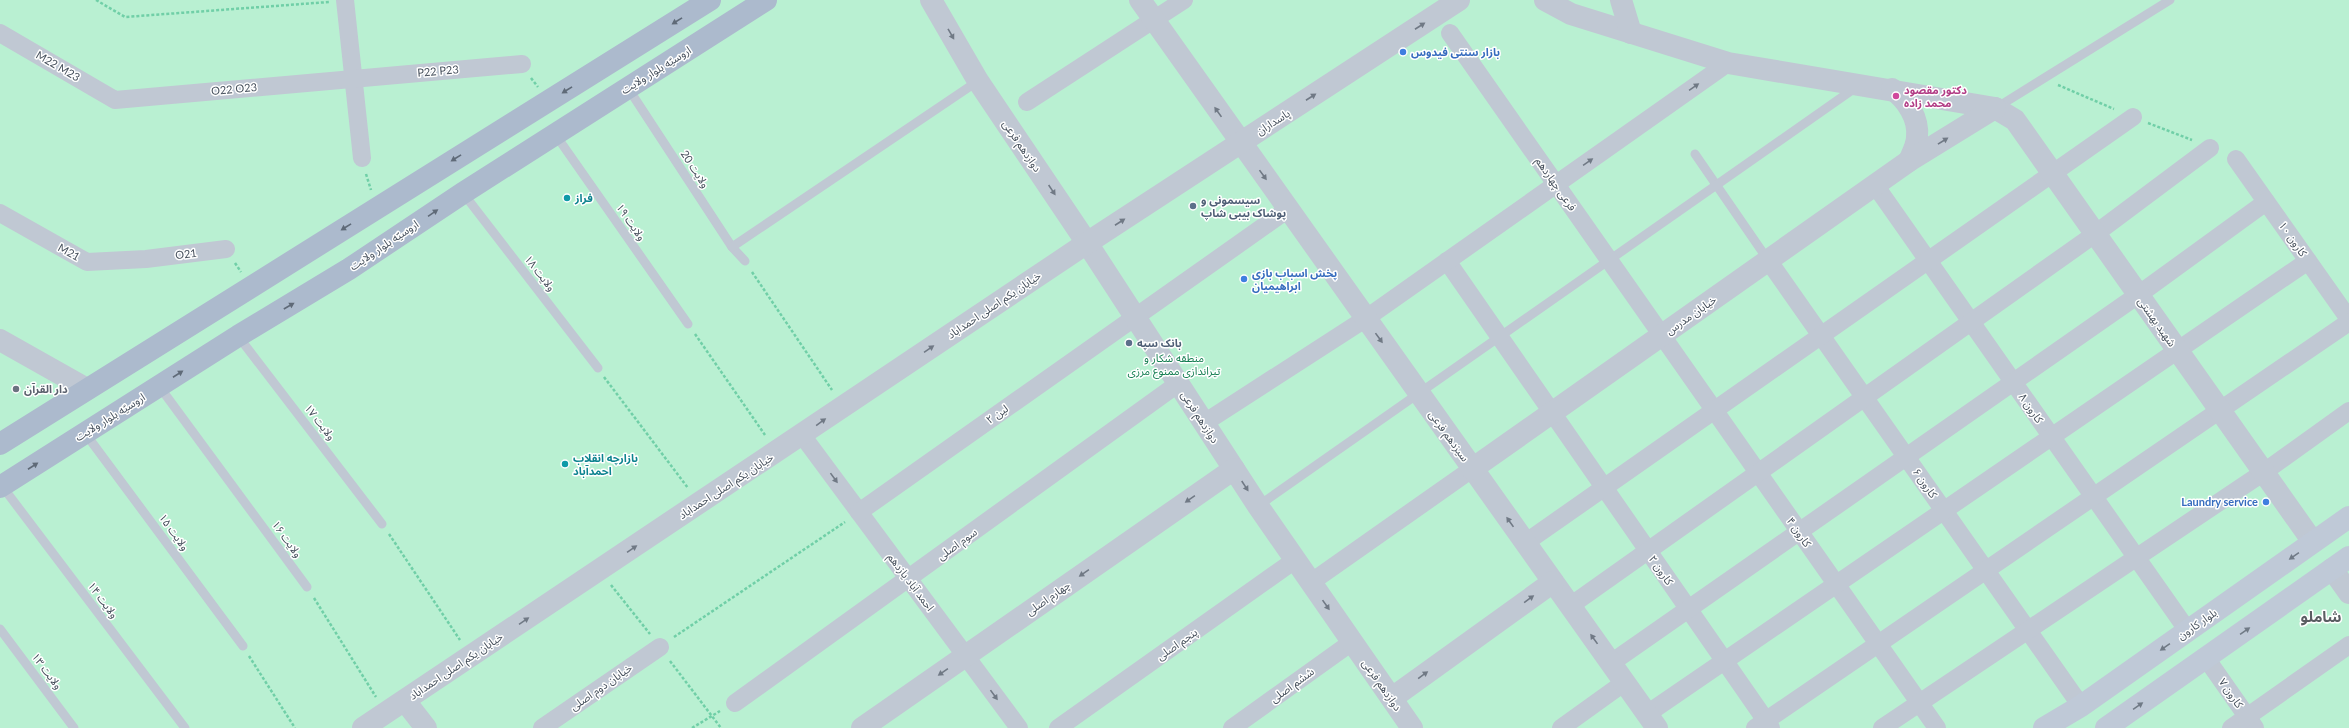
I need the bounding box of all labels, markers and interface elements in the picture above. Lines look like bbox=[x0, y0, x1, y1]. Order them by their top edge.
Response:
one-way arrow bbox=[672, 17, 682, 25]
one-way arrow bbox=[1414, 23, 1426, 30]
one-way arrow bbox=[947, 28, 954, 40]
street label: اروسیّه بلوار ولایت bbox=[618, 43, 694, 97]
place label: بازار سنتی فیدوس bbox=[1411, 45, 1500, 59]
marker: بازار سنتی فیدوس bbox=[1398, 47, 1408, 57]
street label: M22 M23 bbox=[34, 48, 83, 83]
street label: P22 P23 bbox=[417, 62, 459, 79]
street label: O22 O23 bbox=[211, 80, 257, 97]
one-way arrow bbox=[1689, 83, 1700, 91]
place label: دكتور مقصود محمد زاده bbox=[1904, 83, 1967, 110]
one-way arrow bbox=[562, 86, 572, 94]
marker: دكتور مقصود محمد زاده bbox=[1891, 91, 1901, 101]
one-way arrow bbox=[1305, 94, 1317, 101]
one-way arrow bbox=[1214, 106, 1222, 117]
street label: پاسداران bbox=[1253, 106, 1293, 139]
street label: دوازدهم فرعی bbox=[998, 117, 1044, 176]
one-way arrow bbox=[1937, 137, 1949, 144]
street label: ولایت 20 bbox=[678, 147, 712, 191]
one-way arrow bbox=[450, 155, 462, 162]
street label: فرعی چهاردهم bbox=[1531, 155, 1580, 215]
one-way arrow bbox=[1583, 158, 1593, 166]
one-way arrow bbox=[1259, 170, 1267, 181]
one-way arrow bbox=[1048, 184, 1055, 196]
place label: فراز bbox=[574, 191, 593, 205]
marker: فراز bbox=[562, 193, 572, 203]
place label: سیسمونی و پوشاک بیبی شاپ bbox=[1201, 193, 1286, 221]
street label: ولایت ۱۹ bbox=[613, 201, 649, 243]
marker: سیسمونی و پوشاک بیبی شاپ bbox=[1188, 201, 1198, 211]
one-way arrow bbox=[427, 209, 439, 216]
street label: اروسیّه بلوار ولایت bbox=[347, 217, 421, 273]
one-way arrow bbox=[1115, 218, 1125, 226]
street label: کارون ۱۰ bbox=[2276, 219, 2310, 260]
one-way arrow bbox=[341, 223, 351, 231]
street label: M21 bbox=[56, 240, 82, 263]
street label: O21 bbox=[174, 246, 197, 261]
street label: ولایت ۱۸ bbox=[521, 252, 559, 294]
place label: پخش اسباب بازی ابراهیمیان bbox=[1252, 266, 1337, 293]
street label: خیابان یکم اصلی احمداباد bbox=[944, 268, 1045, 343]
marker: پخش اسباب بازی ابراهیمیان bbox=[1239, 274, 1249, 284]
street label: خیابان مدرس bbox=[1663, 292, 1720, 338]
street label: شهید بهشتی bbox=[2135, 295, 2179, 350]
one-way arrow bbox=[283, 302, 295, 309]
one-way arrow bbox=[1375, 333, 1383, 343]
place label: بانک سپه bbox=[1137, 336, 1182, 351]
marker: بانک سپه bbox=[1124, 338, 1134, 348]
one-way arrow bbox=[923, 345, 934, 353]
park label: منطقه شکار و تیراندازی ممنوع مرزی bbox=[1128, 351, 1220, 379]
one-way arrow bbox=[173, 370, 183, 378]
place label: دار القرآن bbox=[24, 382, 68, 396]
marker: دار القرآن bbox=[11, 384, 21, 394]
street label: دوازدهم فرعی bbox=[1176, 388, 1222, 447]
street label: اروسیّه بلوار ولایت bbox=[72, 390, 148, 444]
street label: کارون ۸ bbox=[2016, 390, 2047, 426]
street label: ولایت ۱۷ bbox=[301, 401, 339, 443]
street label: لین ۲ bbox=[983, 401, 1011, 427]
street label: سیزدهم فرعی bbox=[1424, 408, 1472, 466]
one-way arrow bbox=[816, 418, 826, 426]
street label: خیابان یکم اصلی احمداباد bbox=[676, 450, 778, 524]
place label: بازارچه انقلاب احمدآباد bbox=[573, 451, 638, 478]
marker: بازارچه انقلاب احمدآباد bbox=[560, 459, 570, 469]
one-way arrow bbox=[28, 462, 38, 470]
street label: کارون ۶ bbox=[1910, 465, 1941, 501]
one-way arrow bbox=[830, 473, 838, 483]
one-way arrow bbox=[1241, 481, 1249, 491]
one-way arrow bbox=[1185, 495, 1196, 503]
place label: Laundry service bbox=[2181, 495, 2258, 508]
marker: Laundry service bbox=[2261, 497, 2271, 507]
street label: ولایت ۱۵ bbox=[156, 511, 192, 553]
street label: کارون ۴ bbox=[1784, 514, 1815, 550]
one-way arrow bbox=[1506, 517, 1514, 527]
street label: ولایت ۱۶ bbox=[269, 518, 305, 560]
street label: سوم اصلی bbox=[934, 525, 981, 564]
one-way arrow bbox=[627, 545, 637, 553]
street label: احمد آباد یازدهم bbox=[883, 550, 937, 615]
street label: کارون ۲ bbox=[1646, 552, 1677, 588]
one-way arrow bbox=[2289, 552, 2300, 560]
one-way arrow bbox=[1078, 569, 1089, 577]
street label: چهارم اصلی bbox=[1023, 577, 1074, 619]
street label: ولایت ۱۴ bbox=[85, 579, 121, 621]
one-way arrow bbox=[1523, 595, 1534, 603]
one-way arrow bbox=[1322, 600, 1330, 611]
street label: بلوار کارون bbox=[2174, 605, 2220, 643]
district label: شاملو bbox=[2301, 607, 2341, 626]
one-way arrow bbox=[519, 617, 529, 625]
street label: پنجم اصلی bbox=[1154, 625, 1201, 665]
one-way arrow bbox=[2239, 627, 2250, 635]
street label: خیابان یکم اصلی احمداباد bbox=[406, 629, 507, 704]
one-way arrow bbox=[1590, 634, 1598, 644]
one-way arrow bbox=[2160, 643, 2171, 651]
street label: ولایت ۱۳ bbox=[29, 650, 65, 692]
street label: دوازدهم فرعی bbox=[1358, 657, 1405, 715]
street label: خیابان دوم اصلی bbox=[567, 660, 636, 714]
street label: ششم اصلی bbox=[1267, 664, 1318, 707]
one-way arrow bbox=[937, 668, 948, 676]
one-way arrow bbox=[1418, 671, 1429, 679]
street label: کارون ۷ bbox=[2216, 675, 2247, 711]
one-way arrow bbox=[990, 690, 998, 700]
one-way arrow bbox=[2133, 702, 2144, 710]

